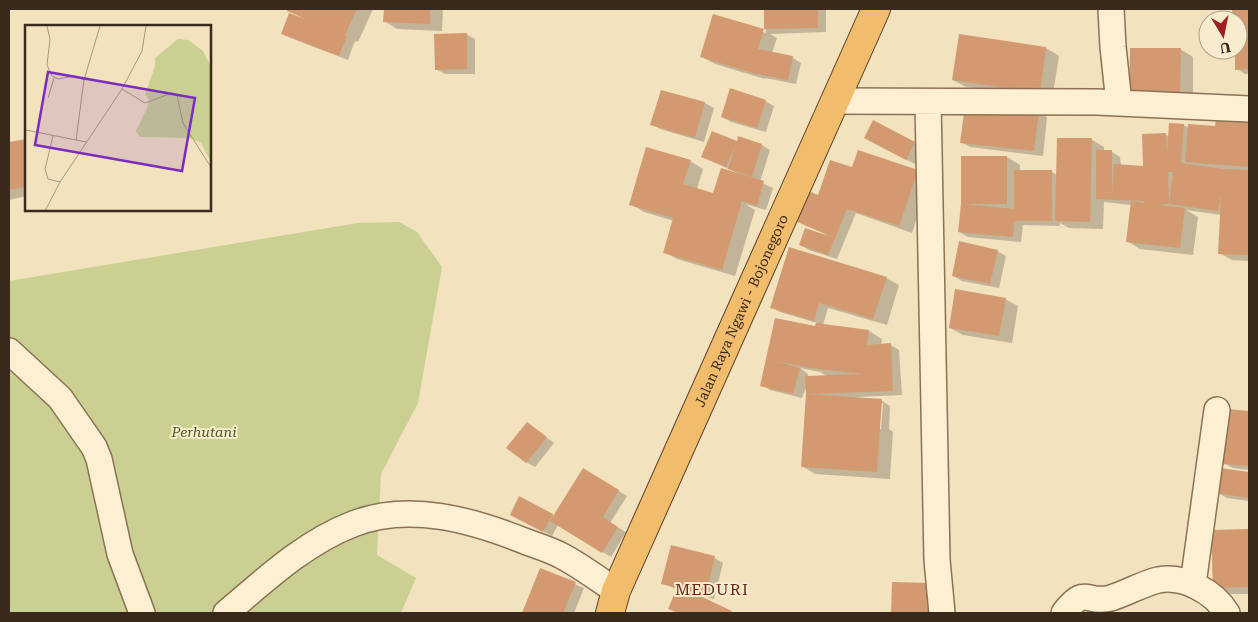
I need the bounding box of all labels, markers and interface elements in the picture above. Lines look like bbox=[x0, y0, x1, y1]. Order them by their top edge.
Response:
north arrow bbox=[1198, 10, 1248, 60]
inset map bbox=[25, 25, 211, 211]
text: U bbox=[1218, 39, 1232, 57]
street label: Jalan Raya Ngawi - Bojonegoro bbox=[691, 212, 791, 409]
park label: Perhutani bbox=[170, 424, 237, 440]
district label: MEDURI bbox=[675, 580, 749, 599]

